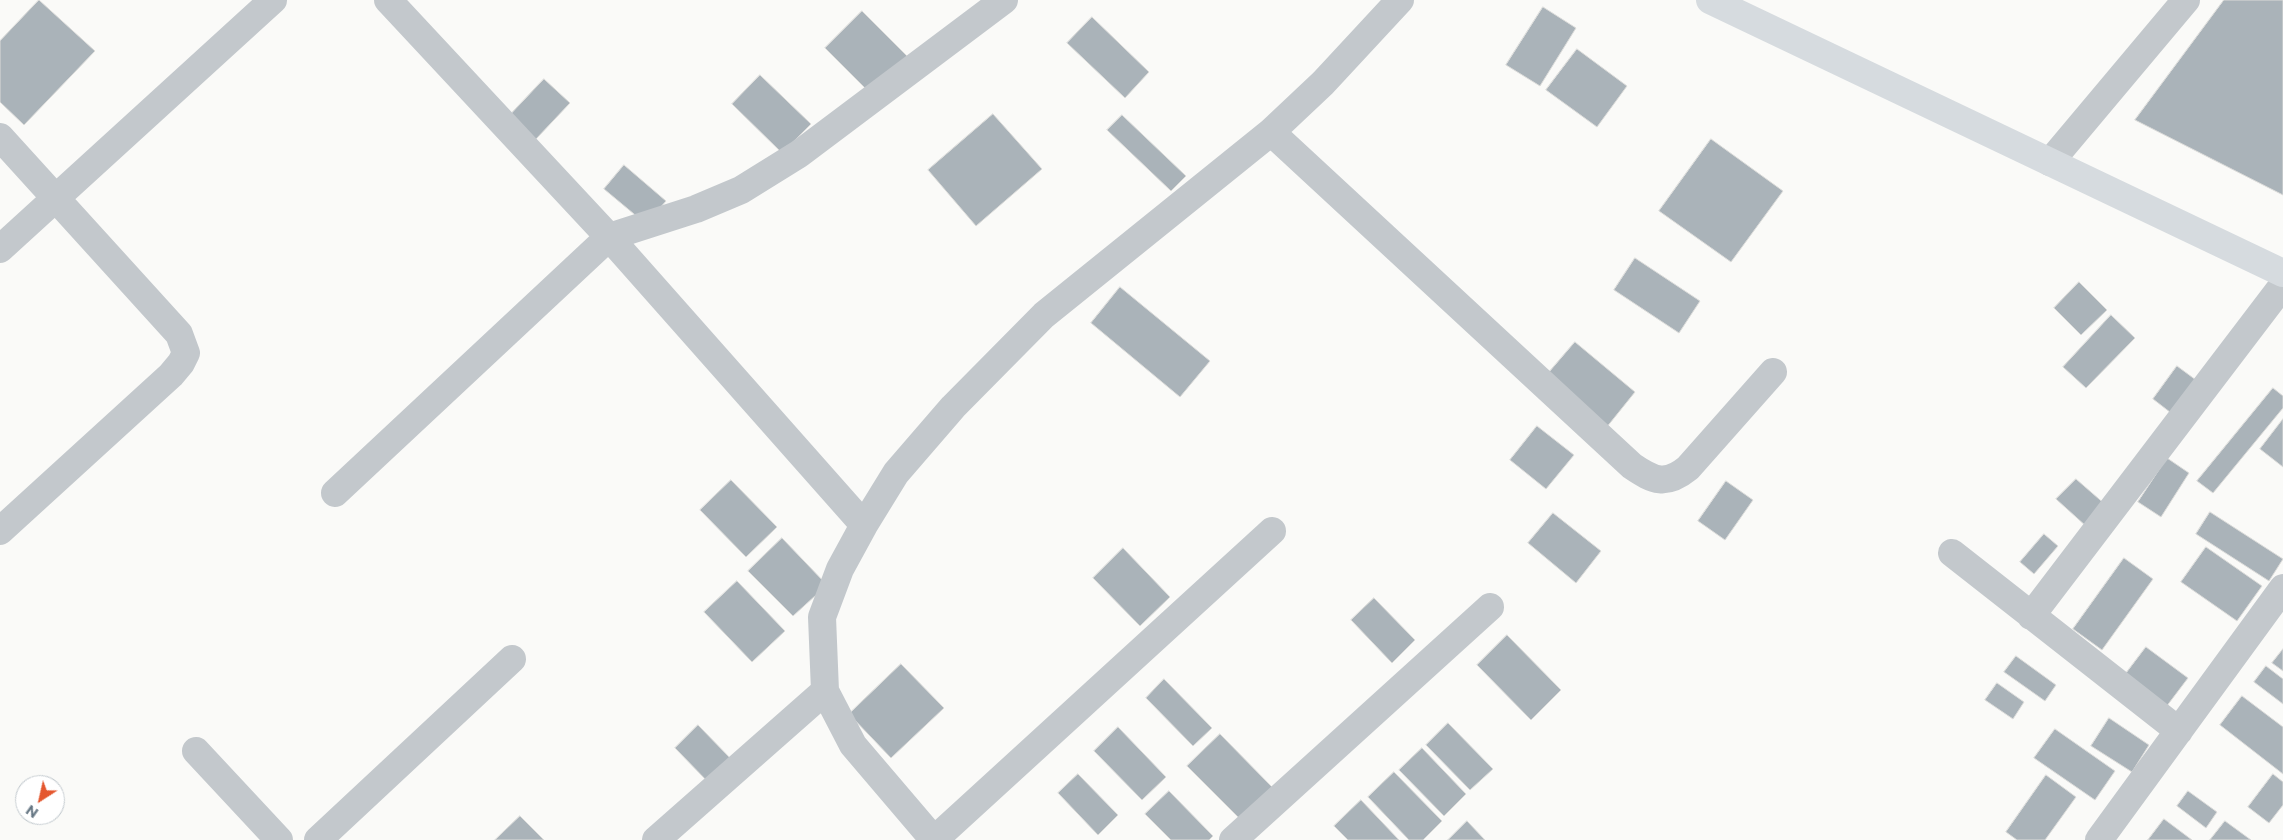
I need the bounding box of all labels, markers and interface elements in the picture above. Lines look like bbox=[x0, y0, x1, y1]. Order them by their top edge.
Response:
north arrow bbox=[15, 775, 65, 825]
text: N bbox=[22, 801, 42, 822]

